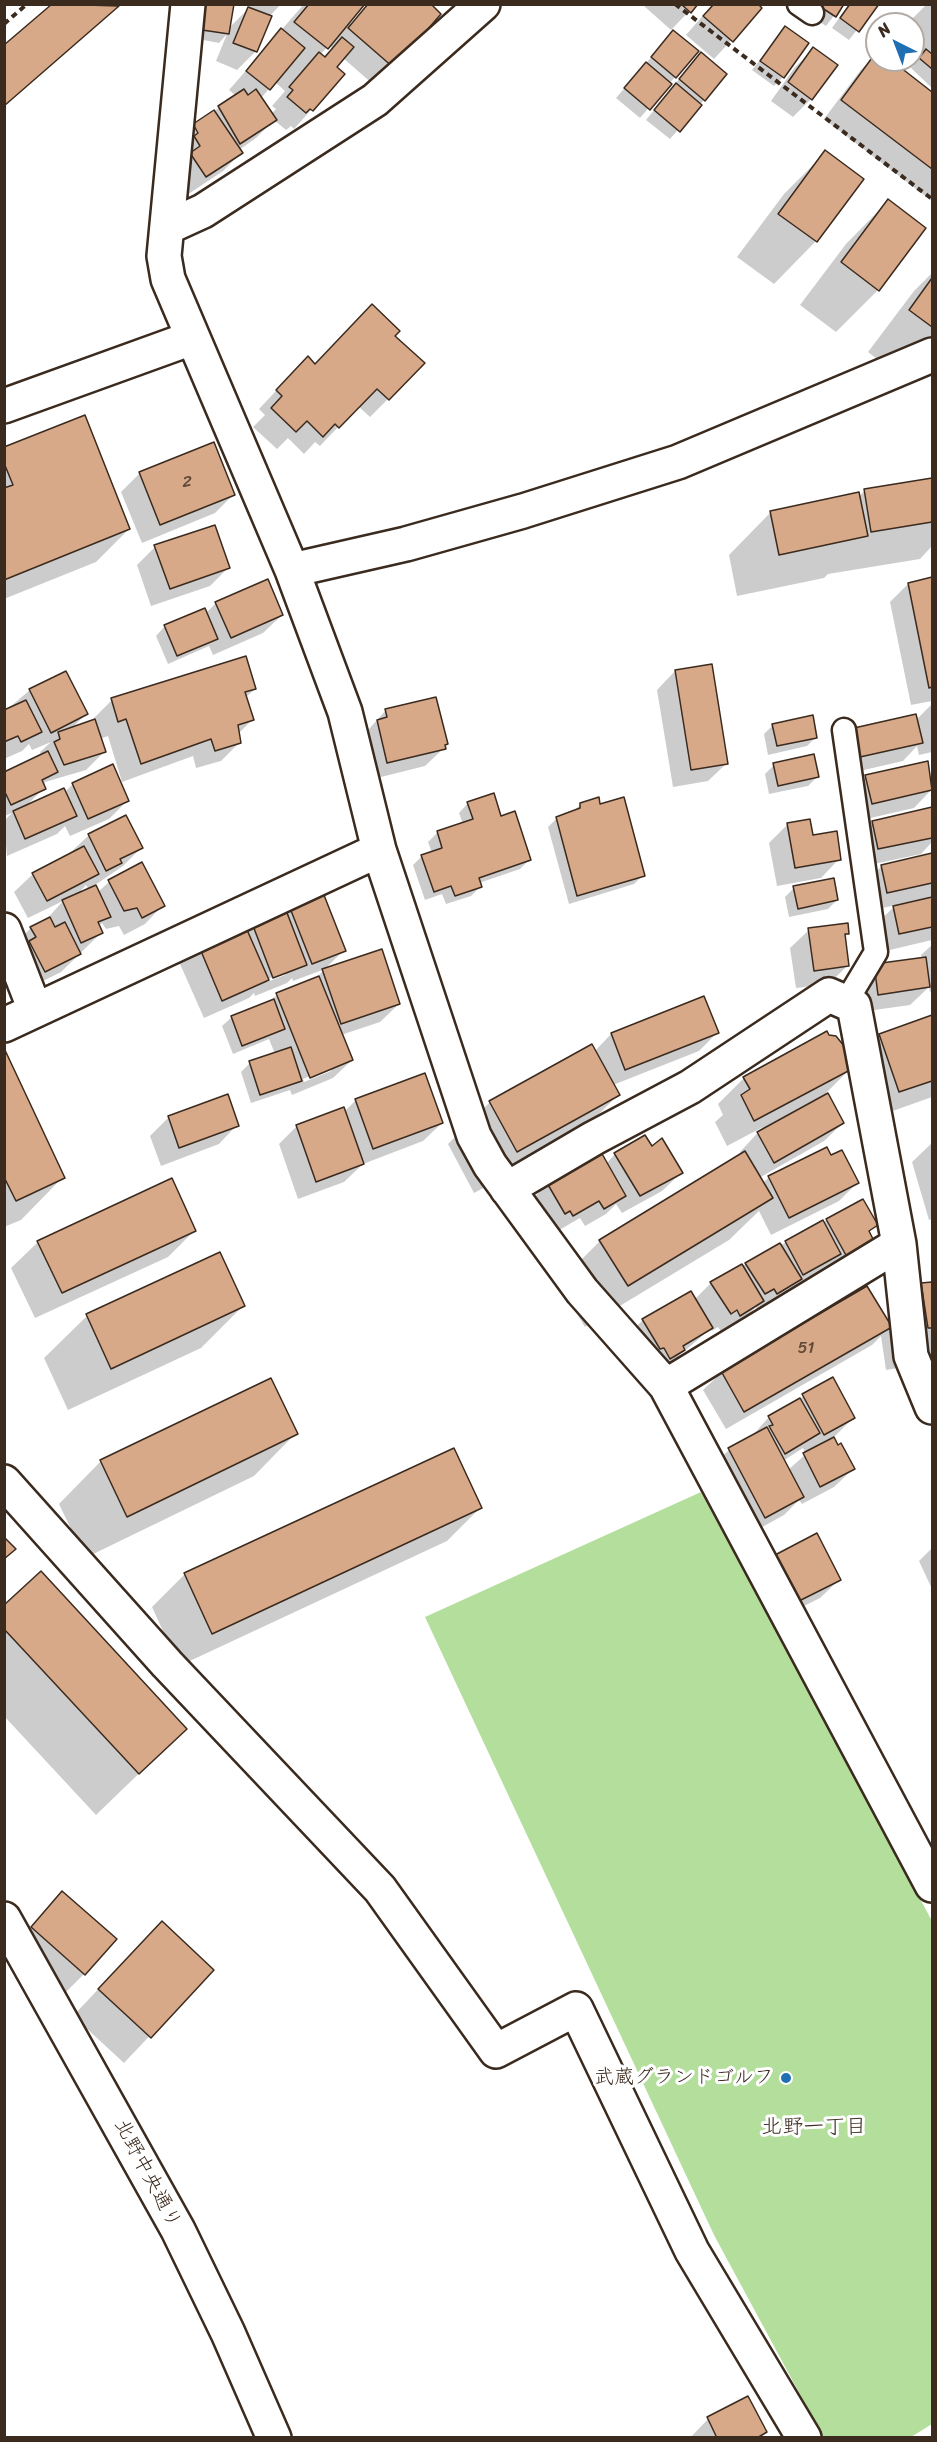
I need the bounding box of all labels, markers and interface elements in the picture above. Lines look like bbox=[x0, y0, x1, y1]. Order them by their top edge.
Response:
north arrow bbox=[865, 12, 925, 72]
text: N bbox=[870, 15, 898, 44]
house number: 2 bbox=[182, 473, 192, 493]
house number: 51 bbox=[798, 1339, 814, 1359]
place label: 武蔵グランドゴルフ bbox=[594, 2066, 774, 2090]
marker: 武蔵グランドゴルフ bbox=[779, 2071, 793, 2085]
street label: 北野中央通り bbox=[108, 2115, 186, 2233]
district label: 北野一丁目 bbox=[762, 2115, 866, 2141]

